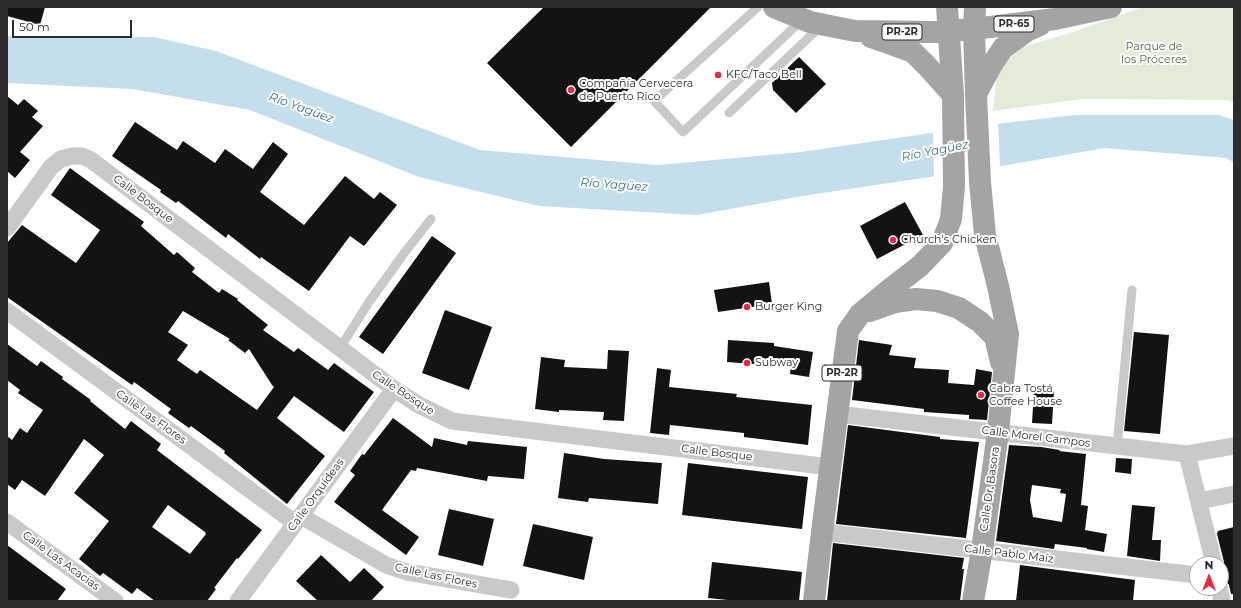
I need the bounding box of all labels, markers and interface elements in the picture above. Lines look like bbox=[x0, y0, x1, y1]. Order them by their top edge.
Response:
scale bar bbox=[14, 12, 134, 38]
road number: PR-65 bbox=[994, 16, 1034, 32]
text: 50 m bbox=[19, 19, 50, 34]
road number: PR-2R bbox=[882, 24, 922, 40]
park label: Parque de los Próceres bbox=[1121, 40, 1187, 66]
place label: KFC/Taco Bell bbox=[726, 68, 802, 82]
marker: KFC/Taco Bell bbox=[713, 70, 723, 80]
place label: Compañía Cervecera de Puerto Rico bbox=[579, 77, 693, 103]
marker: Compañía Cervecera de Puerto Rico bbox=[566, 85, 576, 95]
water label: Río Yagüez bbox=[267, 90, 335, 126]
water label: Río Yagüez bbox=[901, 137, 969, 165]
street label: Calle Bosque bbox=[110, 172, 176, 226]
water label: Río Yagüez bbox=[580, 175, 648, 195]
place label: Church's Chicken bbox=[901, 233, 997, 247]
marker: Church's Chicken bbox=[888, 235, 898, 245]
place label: Burger King bbox=[755, 300, 822, 314]
marker: Burger King bbox=[742, 302, 752, 312]
place label: Subway bbox=[755, 356, 798, 370]
marker: Subway bbox=[742, 358, 752, 368]
road number: PR-2R bbox=[822, 365, 862, 381]
street label: Calle Bosque bbox=[369, 368, 437, 418]
place label: Cabra Tostá Coffee House bbox=[989, 382, 1062, 408]
street label: Calle Las Flores bbox=[113, 387, 189, 447]
marker: Cabra Tostá Coffee House bbox=[976, 390, 986, 400]
street label: Calle Morel Campos bbox=[981, 424, 1091, 450]
street label: Calle Bosque bbox=[681, 442, 753, 464]
street label: Calle Dr. Basora bbox=[977, 446, 1003, 532]
street label: Calle Orquídeas bbox=[285, 456, 347, 534]
street label: Calle Las Acacias bbox=[20, 529, 102, 593]
street label: Calle Pablo Maíz bbox=[964, 542, 1054, 566]
north arrow bbox=[1189, 556, 1229, 596]
text: N bbox=[1205, 558, 1213, 572]
street label: Calle Las Flores bbox=[394, 561, 478, 591]

